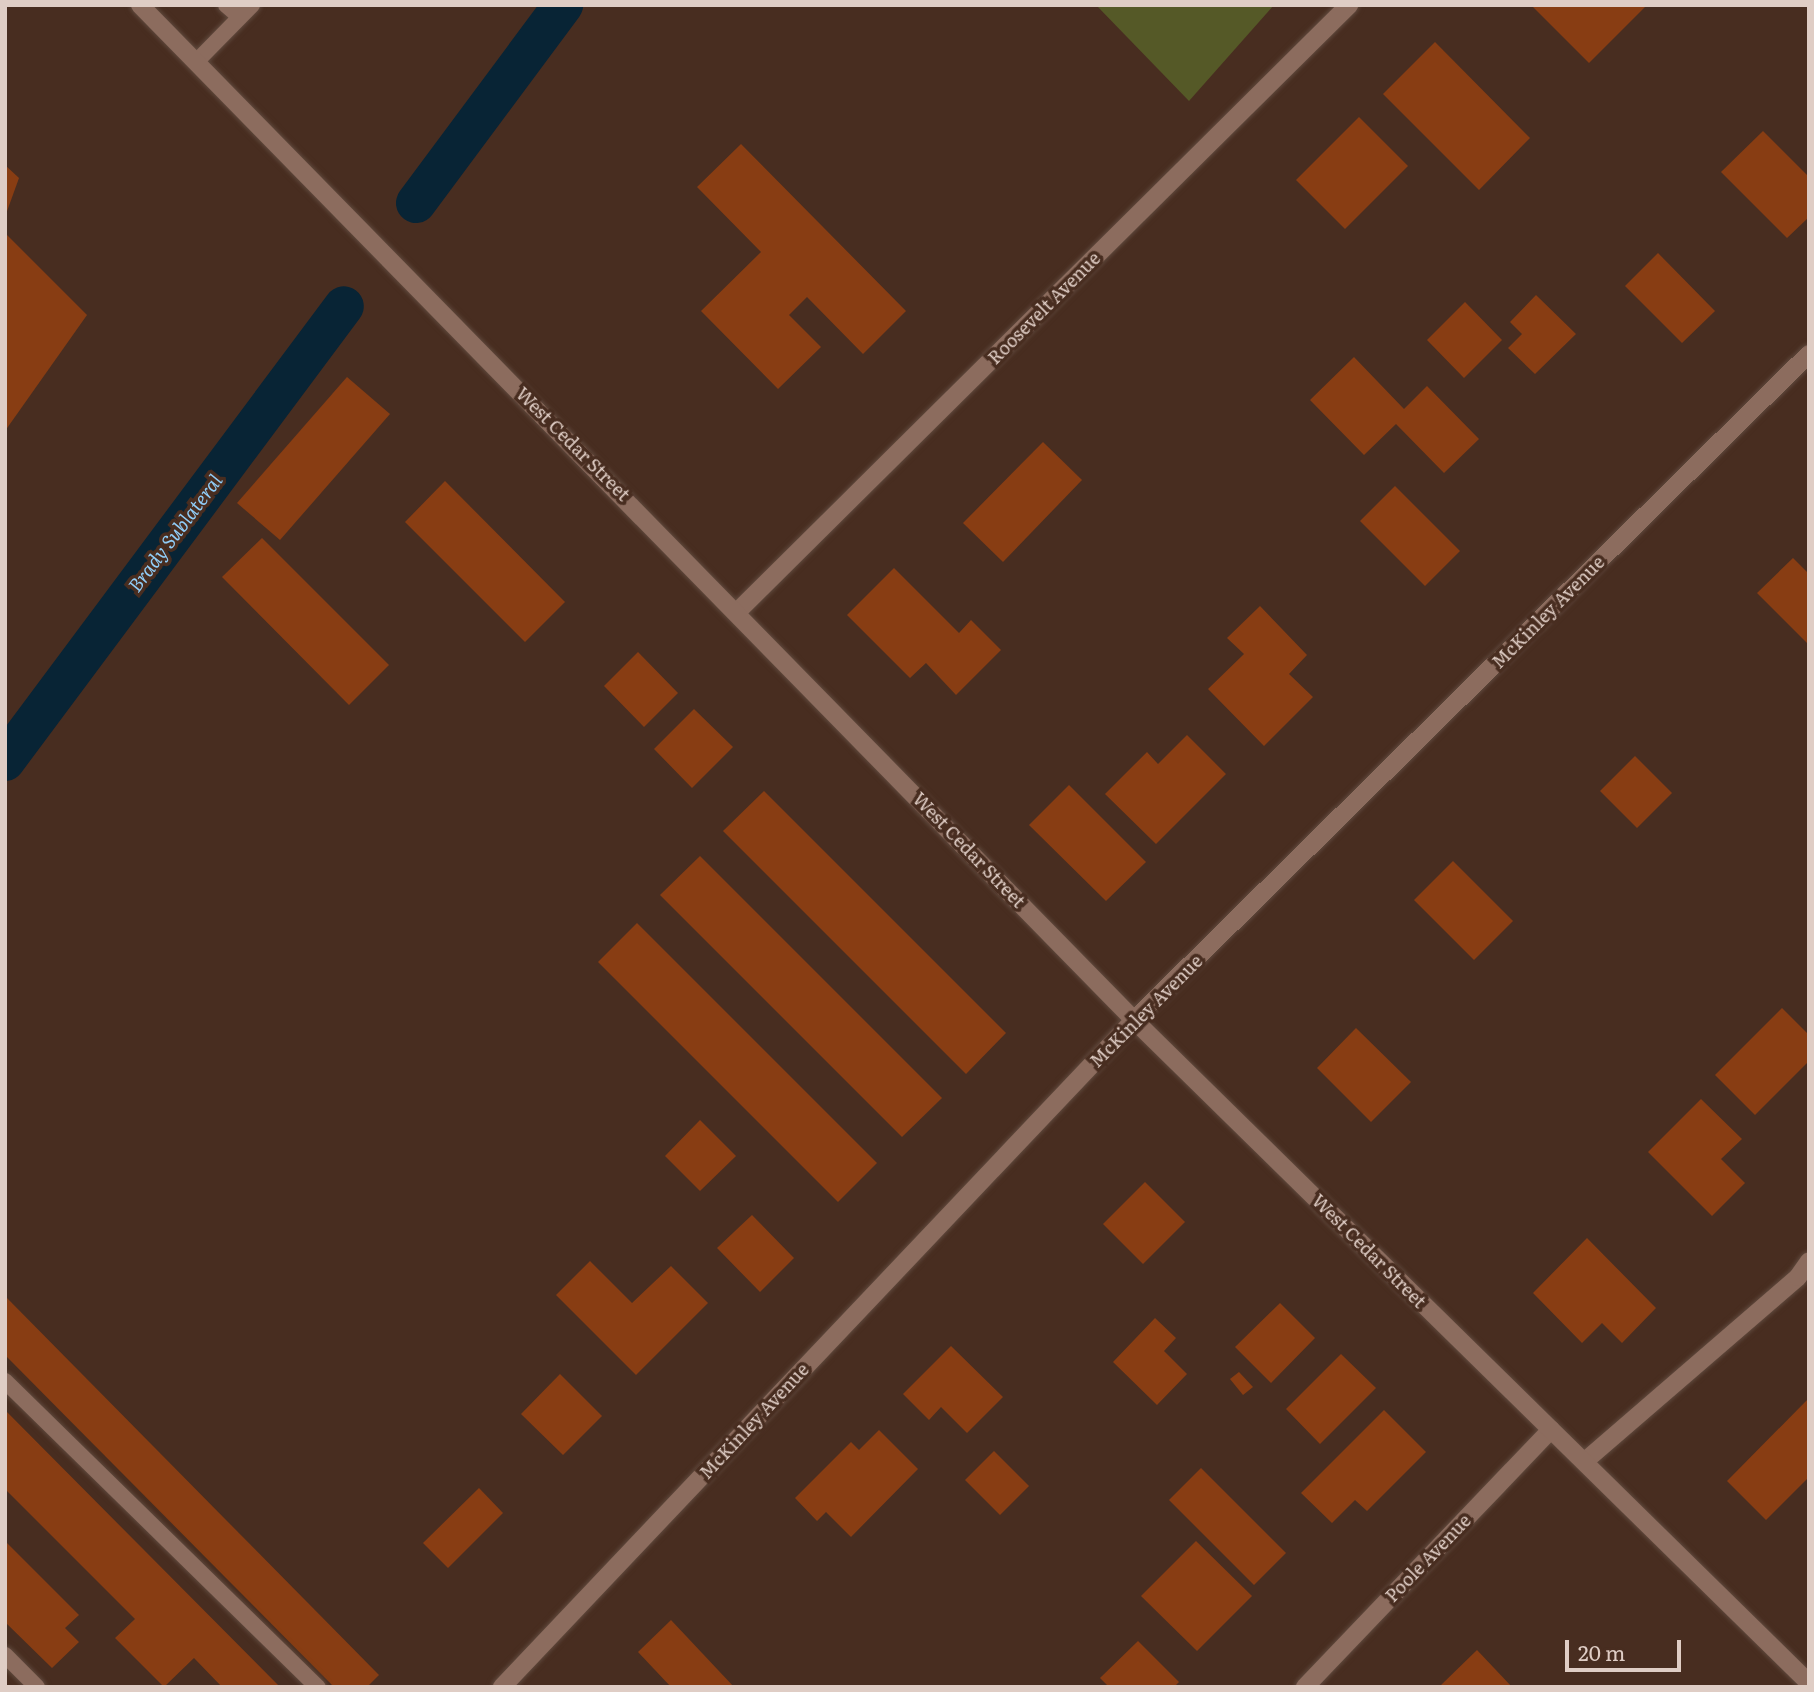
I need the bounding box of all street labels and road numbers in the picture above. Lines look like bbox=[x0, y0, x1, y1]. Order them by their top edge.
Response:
street label: Roosevelt Avenue bbox=[983, 247, 1105, 369]
street label: West Cedar Street bbox=[512, 383, 634, 505]
street label: McKinley Avenue bbox=[1487, 551, 1609, 673]
street label: West Cedar Street bbox=[908, 788, 1030, 912]
street label: McKinley Avenue bbox=[1085, 950, 1207, 1072]
street label: West Cedar Street bbox=[1308, 1190, 1430, 1312]
street label: McKinley Avenue bbox=[695, 1359, 813, 1483]
street label: Poole Avenue bbox=[1381, 1510, 1475, 1606]

